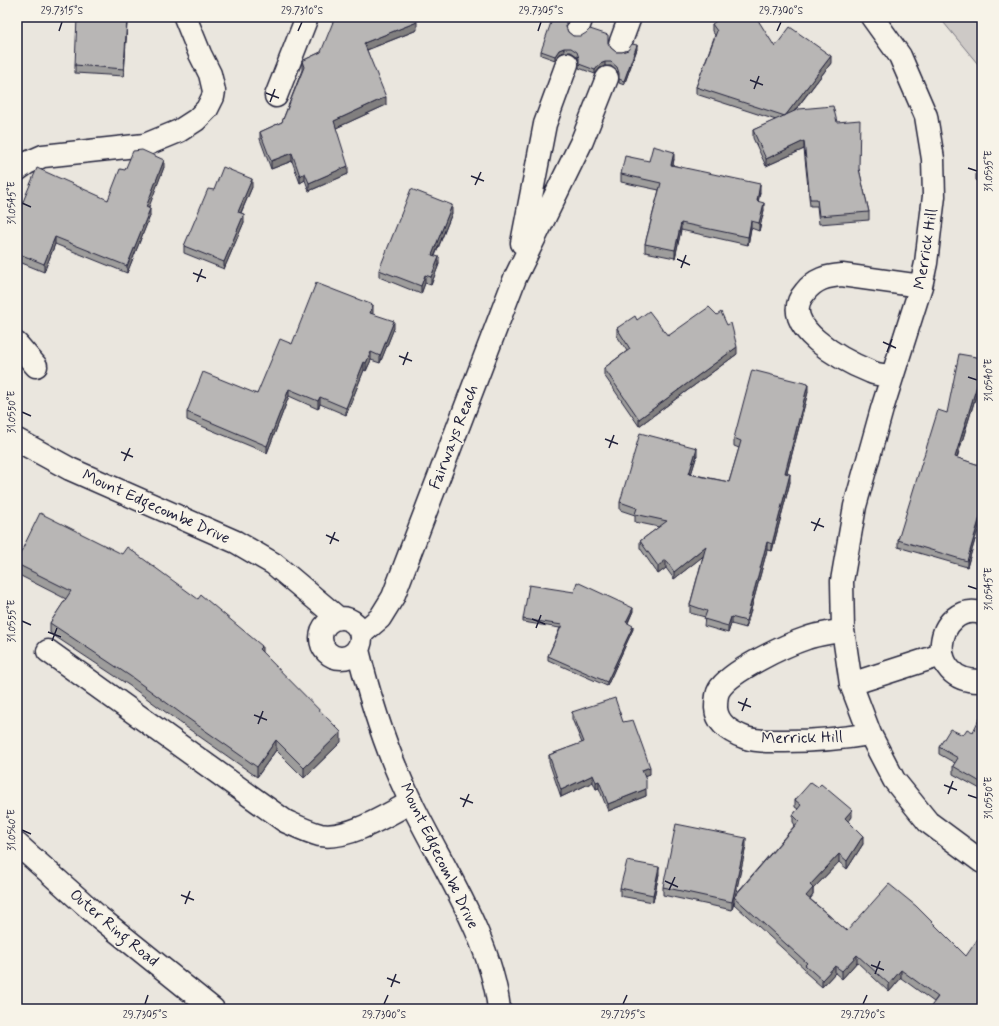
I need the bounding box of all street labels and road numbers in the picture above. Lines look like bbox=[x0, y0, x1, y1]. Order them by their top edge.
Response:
street label: Merrick Hill bbox=[909, 207, 943, 291]
street label: Fairways Reach bbox=[424, 382, 484, 492]
street label: Mount Edgecombe Drive bbox=[78, 465, 233, 550]
street label: Merrick Hill bbox=[761, 727, 843, 749]
street label: Mount Edgecombe Drive bbox=[394, 780, 483, 933]
street label: Outer Ring Road bbox=[64, 885, 163, 972]

